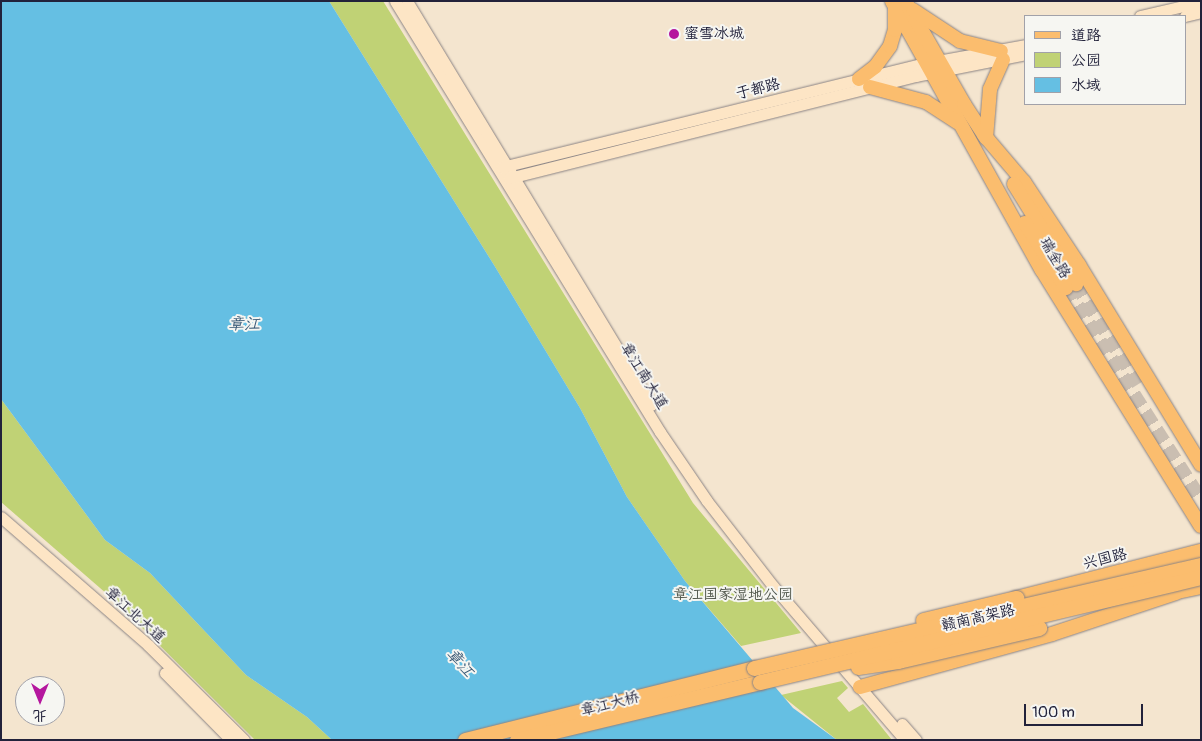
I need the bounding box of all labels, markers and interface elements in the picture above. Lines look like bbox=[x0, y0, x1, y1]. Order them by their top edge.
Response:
legend bbox=[1024, 15, 1187, 105]
place label: 蜜雪冰城 bbox=[684, 25, 744, 43]
text: 道路 bbox=[1071, 26, 1101, 45]
marker: 蜜雪冰城 bbox=[668, 28, 680, 40]
text: 公园 bbox=[1071, 51, 1101, 70]
street label: 于都路 bbox=[734, 75, 782, 103]
text: 水域 bbox=[1071, 76, 1101, 95]
street label: 瑞金路 bbox=[1036, 234, 1074, 282]
water label: 章江 bbox=[228, 314, 260, 334]
street label: 章江南大道 bbox=[616, 339, 672, 413]
street label: 兴国路 bbox=[1081, 545, 1129, 573]
street label: 章江北大道 bbox=[101, 583, 169, 647]
park label: 章江国家湿地公园 bbox=[673, 586, 793, 604]
street label: 赣南高架路 bbox=[939, 601, 1017, 635]
water label: 章江 bbox=[442, 645, 478, 681]
north arrow bbox=[15, 676, 65, 726]
street label: 章江大桥 bbox=[579, 688, 641, 720]
scale bar bbox=[1027, 694, 1146, 726]
text: 100 m bbox=[1032, 703, 1075, 722]
text: 北 bbox=[33, 707, 47, 724]

